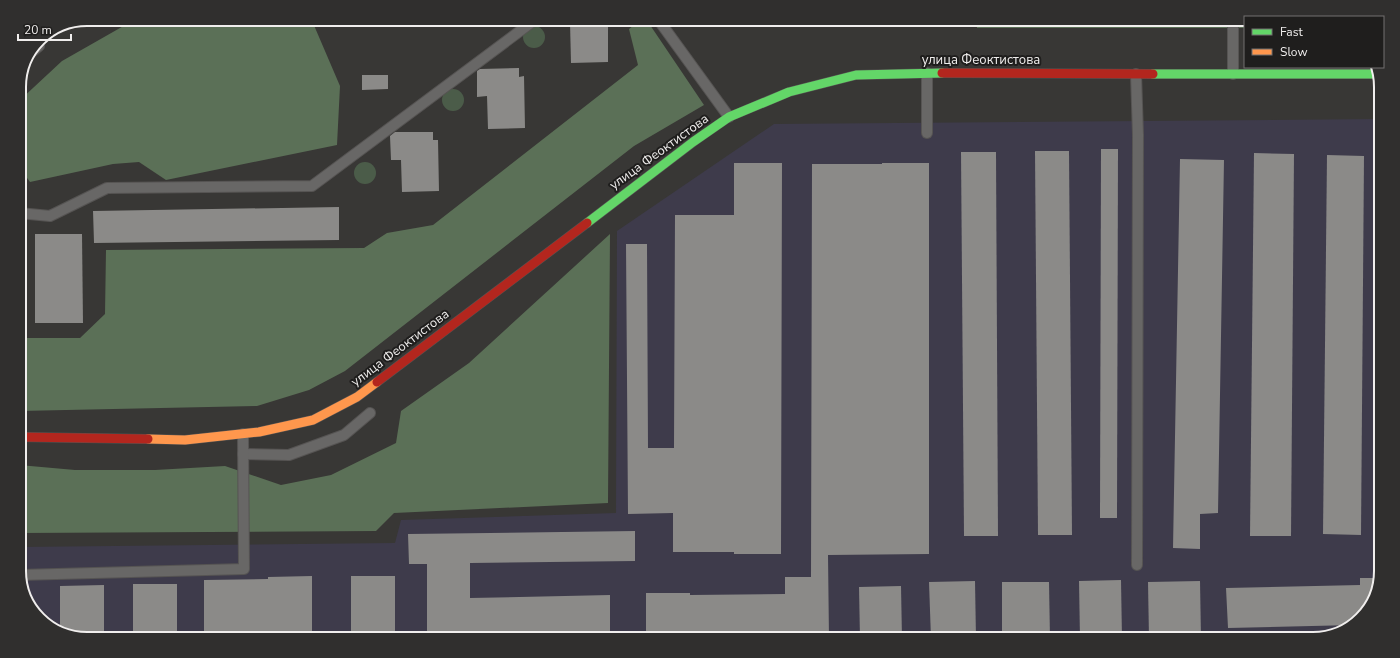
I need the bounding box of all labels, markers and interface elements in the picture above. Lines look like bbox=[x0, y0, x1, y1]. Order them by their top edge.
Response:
scale bar bbox=[18, 16, 71, 42]
legend bbox=[1244, 16, 1384, 68]
text: 20 m bbox=[24, 22, 52, 38]
text: Fast bbox=[1280, 24, 1303, 40]
text: Slow bbox=[1280, 44, 1308, 60]
street label: улица Феоктистова bbox=[922, 51, 1040, 69]
street label: улица Феоктистова bbox=[606, 110, 712, 194]
street label: улица Феоктистова bbox=[347, 305, 453, 391]

